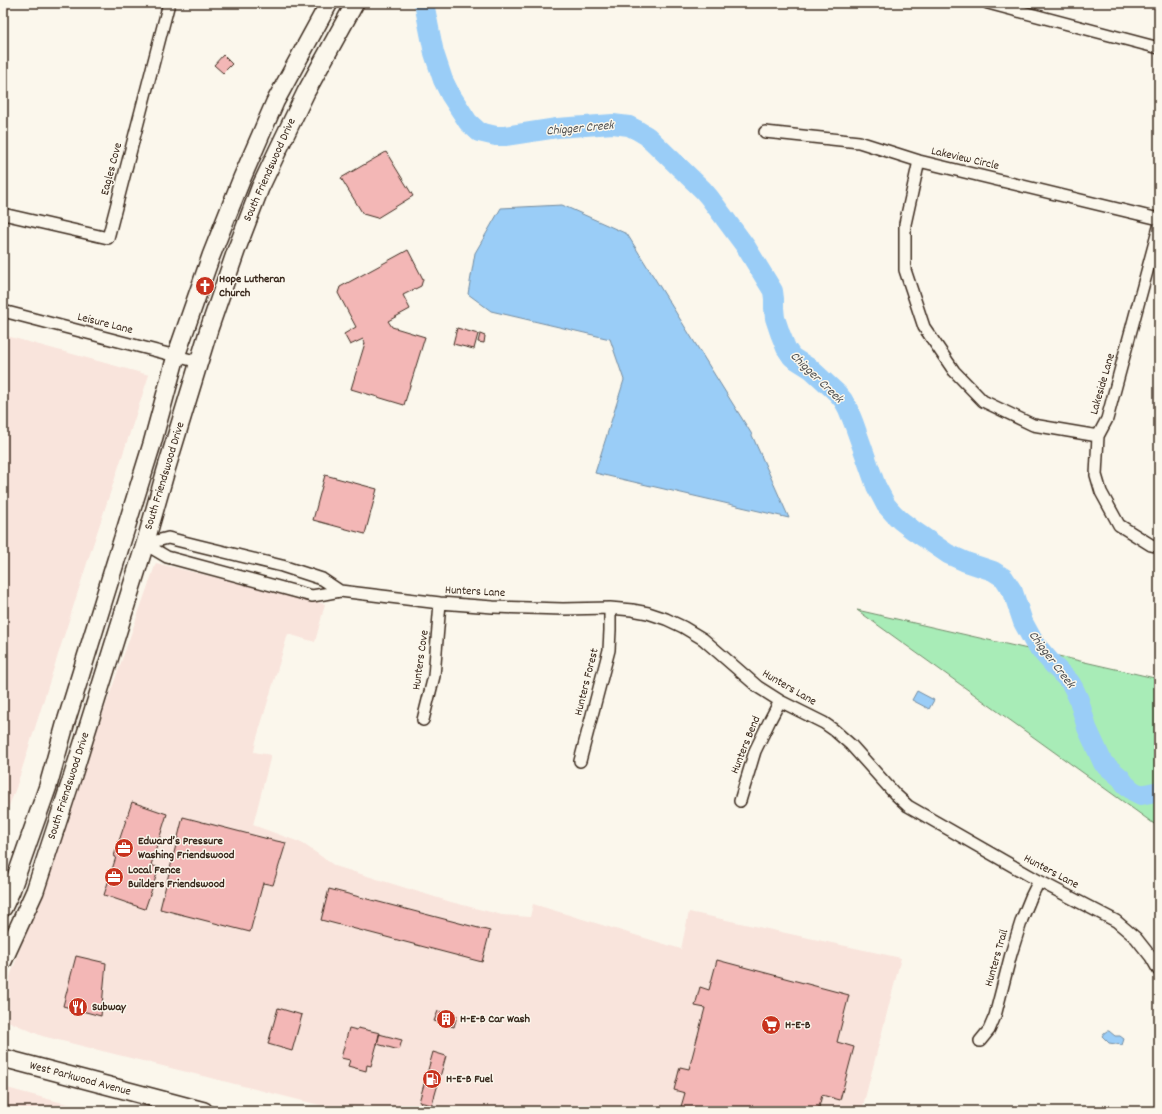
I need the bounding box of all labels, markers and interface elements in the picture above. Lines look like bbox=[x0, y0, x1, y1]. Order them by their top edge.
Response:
street label: South Friendswood Drive bbox=[239, 115, 301, 225]
water label: Chigger Creek bbox=[545, 116, 616, 141]
street label: Eagles Cove bbox=[97, 141, 127, 197]
street label: Lakeview Circle bbox=[929, 143, 1001, 175]
place label: Hope Lutheran Church bbox=[219, 271, 285, 302]
church icon: Hope Lutheran Church bbox=[194, 275, 216, 297]
street label: Leisure Lane bbox=[76, 309, 134, 339]
water label: Chigger Creek bbox=[785, 348, 848, 409]
street label: Lakeside Lane bbox=[1086, 351, 1120, 417]
street label: South Friendswood Drive bbox=[141, 420, 189, 532]
street label: Hunters Lane bbox=[445, 582, 505, 602]
water label: Chigger Creek bbox=[1023, 627, 1080, 694]
street label: Hunters Cove bbox=[408, 629, 434, 691]
street label: Hunters Forest bbox=[570, 646, 604, 717]
street label: Hunters Lane bbox=[759, 666, 819, 710]
street label: Hunters Bend bbox=[727, 714, 765, 776]
street label: South Friendswood Drive bbox=[44, 730, 94, 842]
place label: Edward’s Pressure Washing Friendswood bbox=[138, 833, 235, 864]
office icon: Edward’s Pressure Washing Friendswood bbox=[113, 837, 135, 859]
street label: Hunters Lane bbox=[1020, 850, 1082, 894]
place label: Local Fence Builders Friendswood bbox=[128, 862, 225, 893]
office icon: Local Fence Builders Friendswood bbox=[103, 866, 125, 888]
street label: Hunters Trail bbox=[981, 927, 1013, 989]
restaurant icon: Subway bbox=[67, 996, 89, 1018]
place label: Subway bbox=[92, 999, 127, 1016]
building icon: H-E-B Car Wash bbox=[435, 1008, 457, 1030]
place label: H-E-B Car Wash bbox=[460, 1011, 531, 1028]
supermarket icon: H-E-B bbox=[760, 1014, 782, 1036]
place label: H-E-B bbox=[785, 1017, 811, 1034]
street label: West Parkwood Avenue bbox=[27, 1057, 133, 1101]
fuel station icon: H-E-B Fuel bbox=[421, 1068, 443, 1090]
place label: H-E-B Fuel bbox=[446, 1071, 493, 1088]

